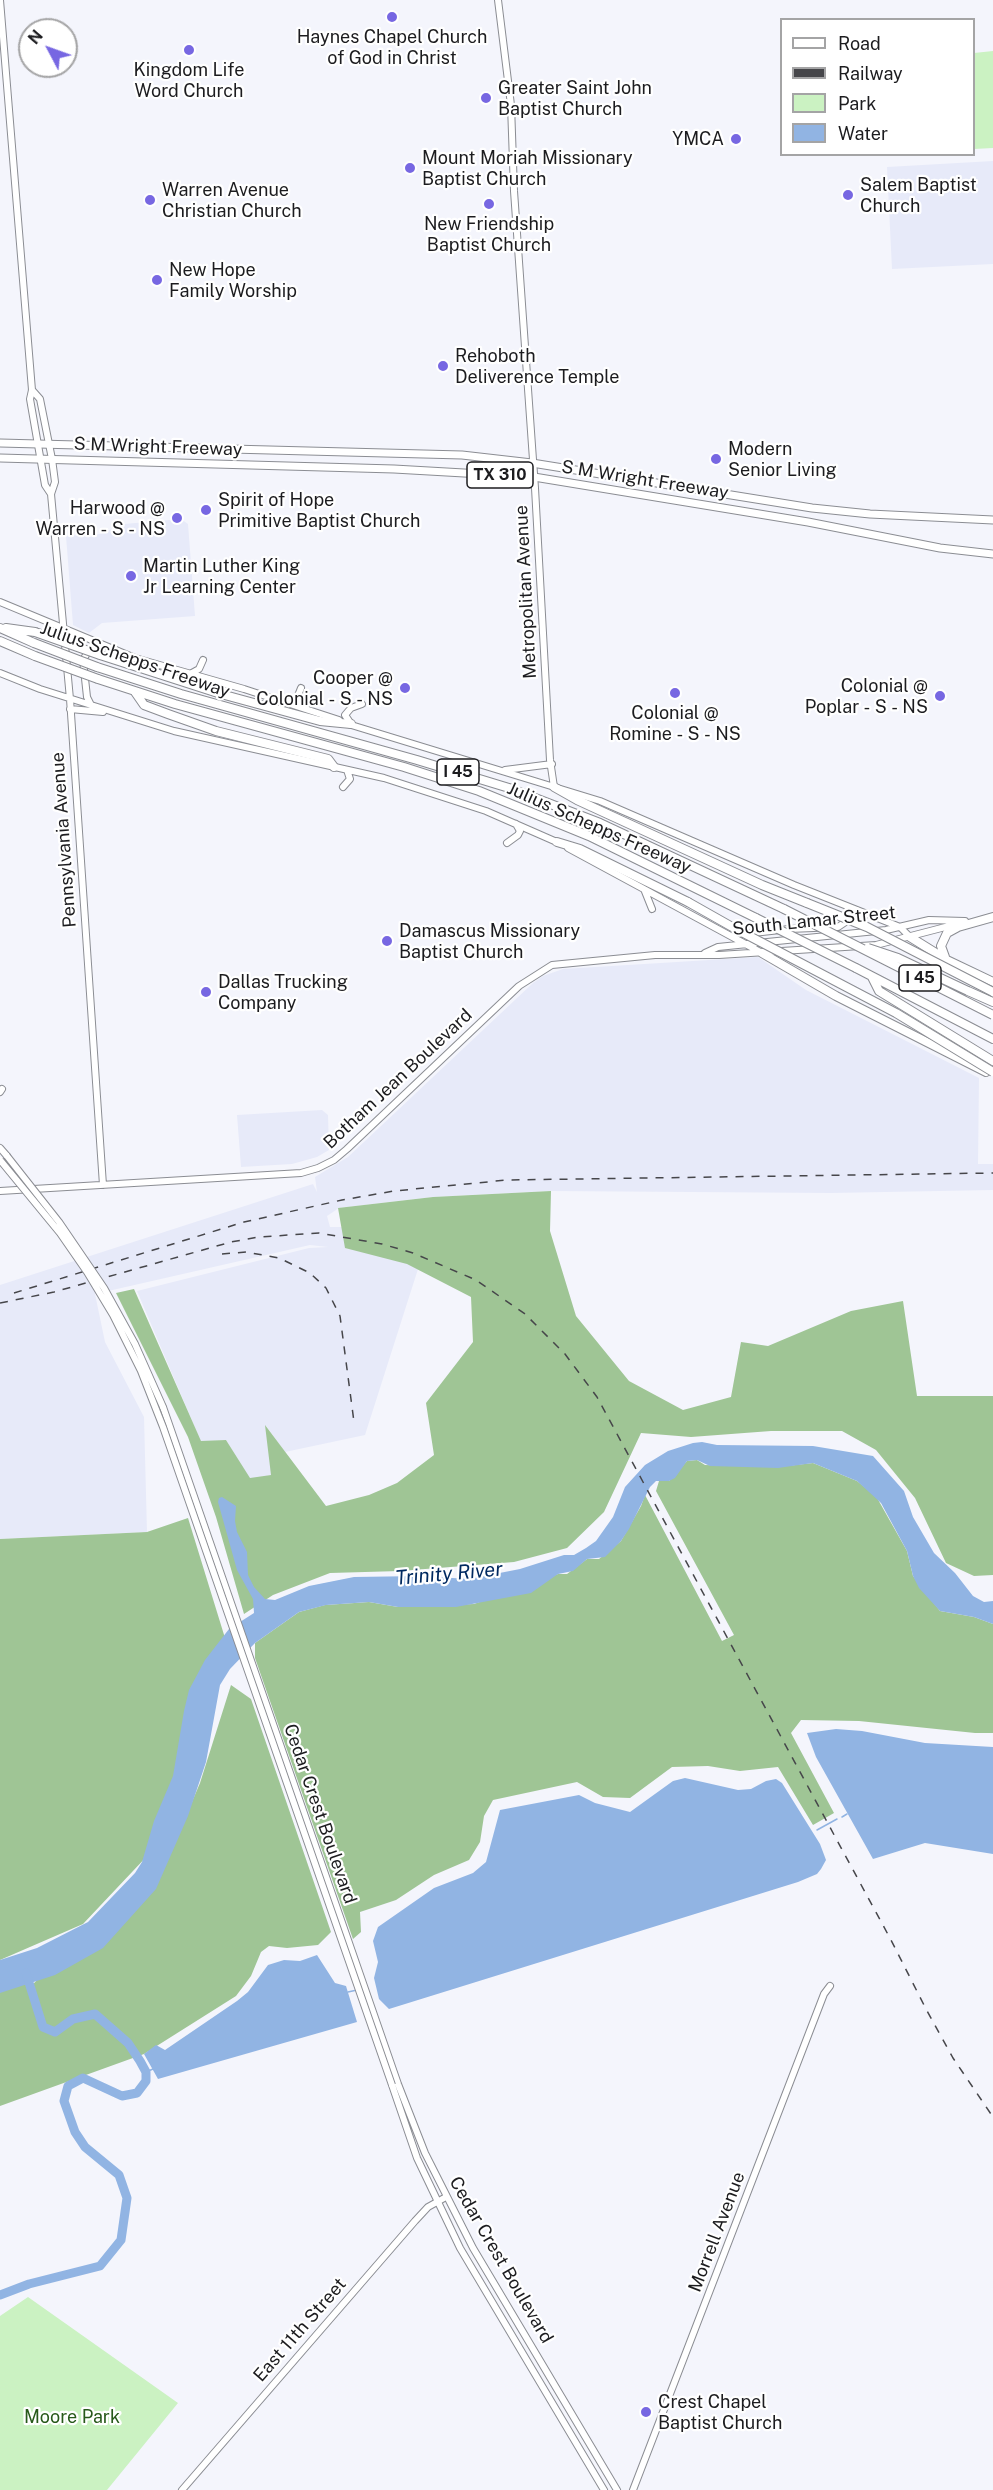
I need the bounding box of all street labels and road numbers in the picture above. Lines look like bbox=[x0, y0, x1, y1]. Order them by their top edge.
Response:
street label: S M Wright Freeway bbox=[73, 433, 243, 461]
street label: S M Wright Freeway bbox=[560, 456, 730, 504]
road number: TX 310 bbox=[467, 462, 533, 488]
street label: Metropolitan Avenue bbox=[511, 505, 541, 679]
street label: Julius Schepps Freeway bbox=[37, 617, 233, 703]
street label: Pennsylvania Avenue bbox=[47, 752, 81, 928]
road number: I 45 bbox=[437, 759, 479, 785]
street label: Julius Schepps Freeway bbox=[504, 778, 694, 878]
street label: South Lamar Street bbox=[731, 902, 897, 940]
road number: I 45 bbox=[899, 965, 941, 991]
street label: Botham Jean Boulevard bbox=[319, 1005, 477, 1153]
street label: Cedar Crest Boulevard bbox=[279, 1721, 361, 1907]
street label: Morrell Avenue bbox=[684, 2169, 750, 2295]
street label: Cedar Crest Boulevard bbox=[444, 2173, 558, 2347]
street label: East 11th Street bbox=[249, 2274, 351, 2386]

